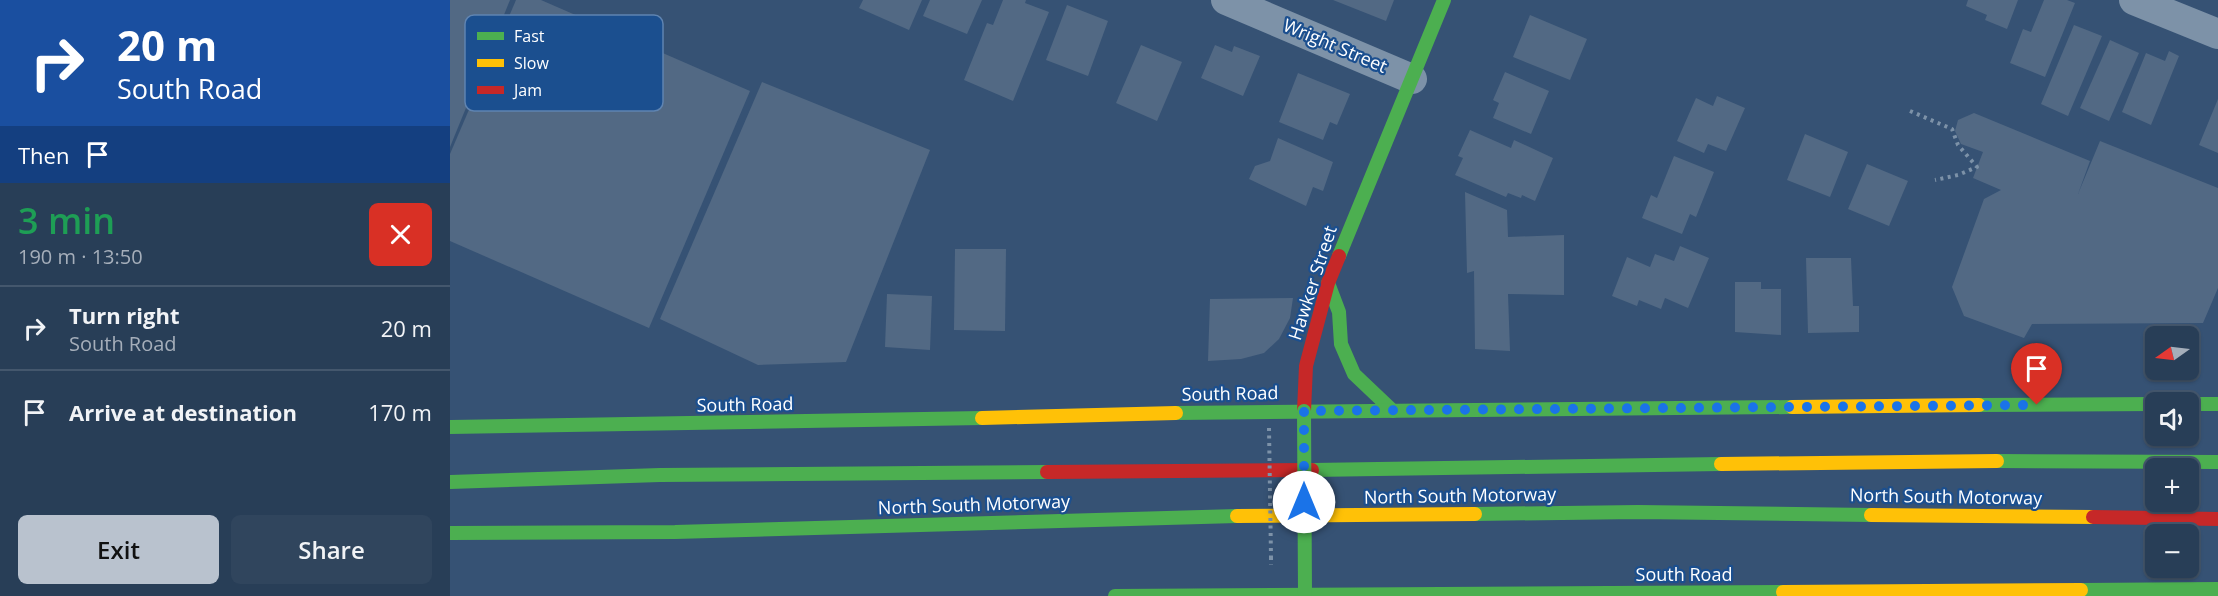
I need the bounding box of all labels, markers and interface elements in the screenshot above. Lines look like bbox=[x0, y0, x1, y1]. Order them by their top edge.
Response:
street label: Wright Street bbox=[1280, 12, 1391, 78]
legend bbox=[465, 15, 663, 111]
text: 20 m bbox=[117, 16, 217, 73]
icon: right bbox=[18, 24, 96, 102]
text: Fast bbox=[514, 25, 545, 47]
text: Slow bbox=[514, 52, 549, 74]
text: South Road bbox=[117, 70, 262, 107]
text: Jam bbox=[512, 79, 542, 101]
icon: arrive bbox=[81, 138, 114, 171]
text: Then bbox=[18, 140, 69, 170]
text: 3 min bbox=[18, 196, 115, 245]
button: close bbox=[369, 203, 432, 266]
street label: Hawker Street bbox=[1282, 222, 1342, 343]
text: 190 m · 13:50 bbox=[18, 243, 143, 270]
text: Turn right bbox=[69, 300, 180, 330]
icon: right bbox=[18, 312, 51, 345]
text: 20 m bbox=[381, 313, 432, 343]
north arrow bbox=[2145, 326, 2199, 380]
map controls bbox=[2145, 326, 2199, 578]
text: South Road bbox=[69, 330, 177, 357]
pin bbox=[2011, 343, 2062, 405]
icon: arrive bbox=[2020, 352, 2053, 385]
street label: South Road bbox=[1181, 380, 1279, 406]
street label: South Road bbox=[696, 391, 794, 417]
button: sound bbox=[2145, 392, 2199, 446]
icon: arrive bbox=[18, 396, 51, 429]
text: Arrive at destination bbox=[69, 397, 297, 427]
text: 170 m bbox=[368, 397, 432, 427]
button: + bbox=[2145, 458, 2199, 512]
position arrow bbox=[1272, 470, 1336, 534]
street label: North South Motorway bbox=[1364, 481, 1557, 509]
street label: North South Motorway bbox=[1850, 482, 2043, 510]
street label: North South Motorway bbox=[877, 489, 1071, 519]
button: Exit bbox=[18, 515, 219, 584]
button: Share bbox=[231, 515, 432, 584]
button: − bbox=[2145, 524, 2199, 578]
street label: South Road bbox=[1636, 562, 1732, 586]

